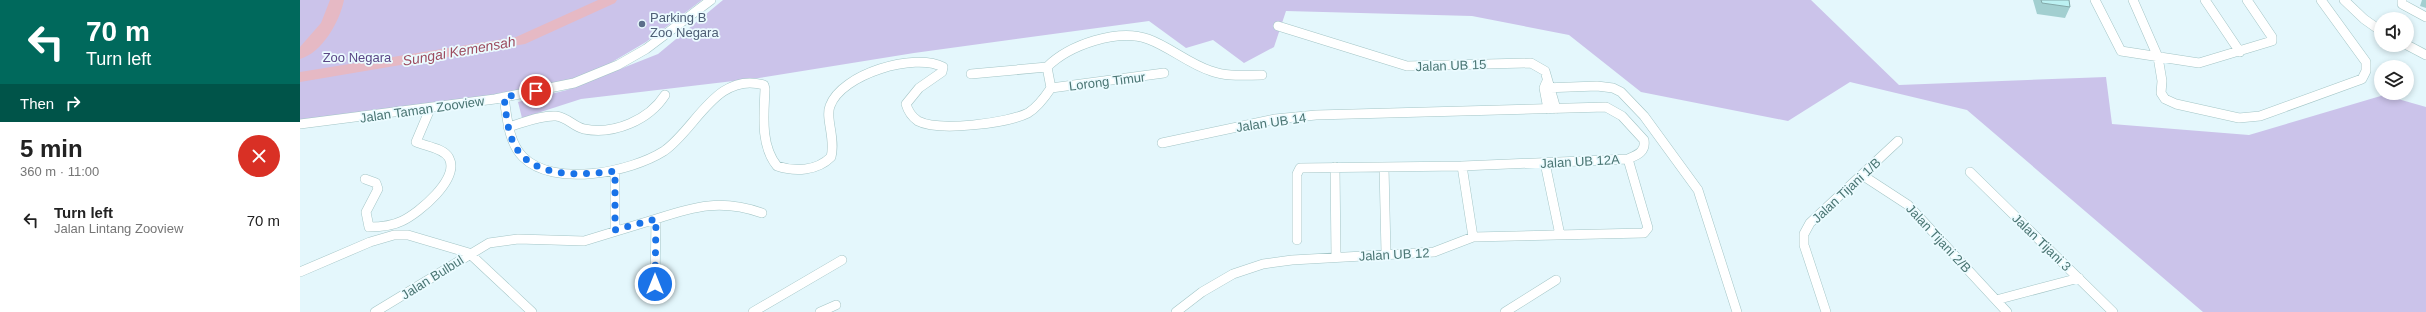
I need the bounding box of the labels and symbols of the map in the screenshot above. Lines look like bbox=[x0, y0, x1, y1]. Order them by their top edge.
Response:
place label: Parking B Zoo Negara bbox=[650, 10, 719, 40]
marker: Parking B Zoo Negara bbox=[637, 19, 647, 29]
water label: Sungai Kemensah bbox=[401, 33, 517, 69]
park label: Zoo Negara bbox=[323, 50, 392, 65]
street label: Jalan UB 15 bbox=[1415, 57, 1487, 74]
street label: Lorong Timur bbox=[1068, 69, 1147, 94]
pin bbox=[519, 74, 553, 108]
street label: Jalan Taman Zooview bbox=[359, 93, 486, 126]
street label: Jalan UB 14 bbox=[1235, 110, 1307, 135]
street label: Jalan UB 12A bbox=[1540, 152, 1620, 171]
street label: Jalan Tijani 1/B bbox=[1809, 155, 1884, 226]
street label: Jalan Tijani 2/B bbox=[1903, 201, 1974, 276]
street label: Jalan Tijani 3 bbox=[2009, 211, 2074, 274]
street label: Jalan UB 12 bbox=[1358, 245, 1430, 264]
street label: Jalan Bulbul bbox=[398, 252, 466, 303]
position arrow bbox=[634, 263, 676, 305]

